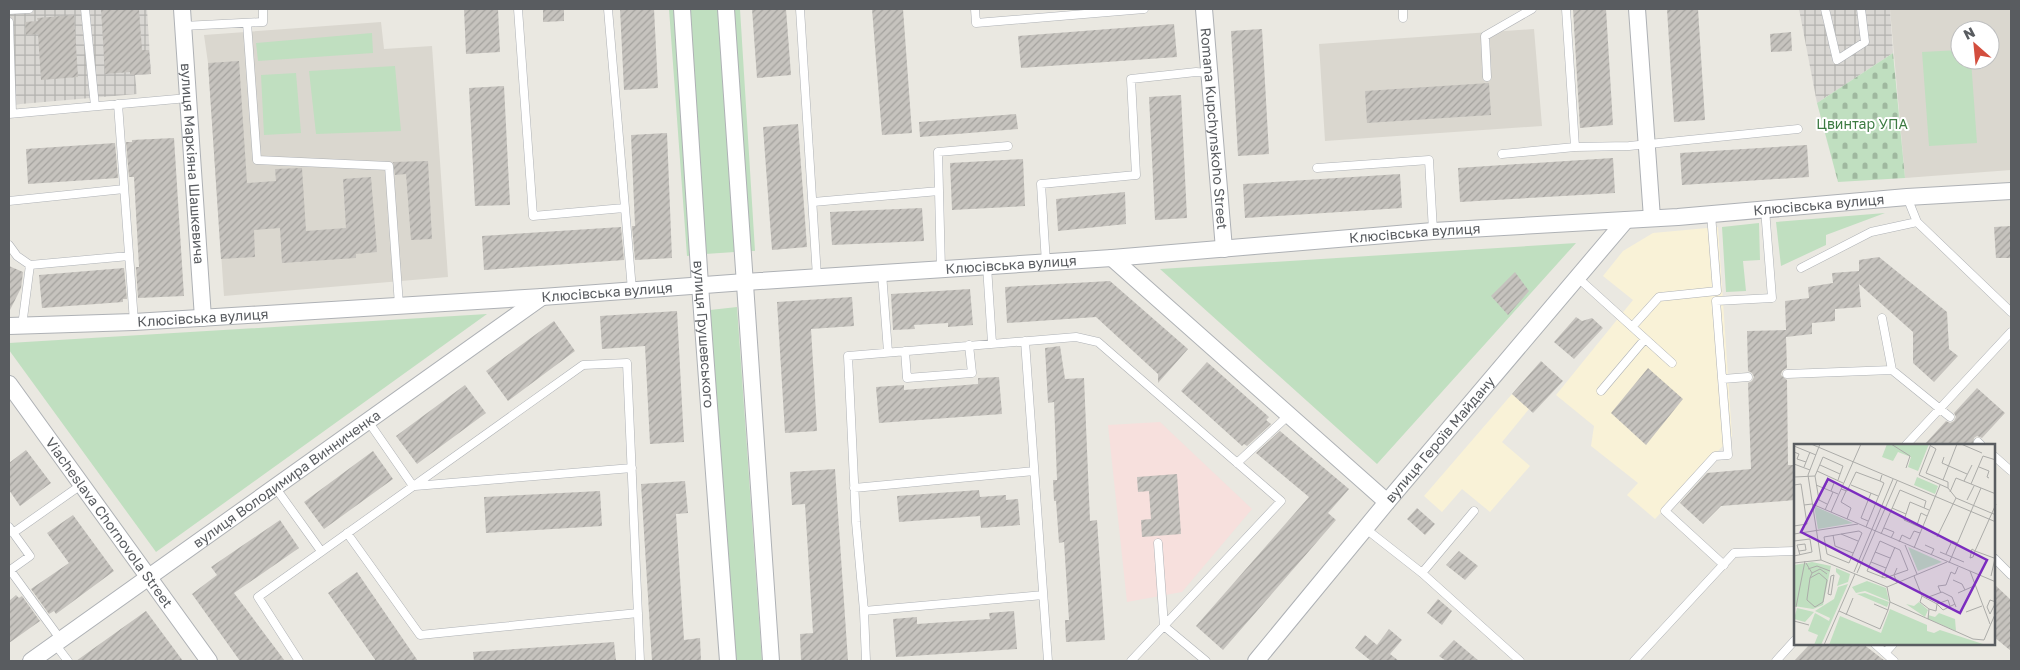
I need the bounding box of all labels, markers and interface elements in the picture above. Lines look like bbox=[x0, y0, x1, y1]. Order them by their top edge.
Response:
north arrow bbox=[1950, 20, 2000, 70]
text: N bbox=[1960, 23, 1977, 43]
street label: Romana Kupchynskoho Street bbox=[1198, 27, 1231, 230]
street label: вулиця Маркіяна Шашкевича bbox=[178, 62, 208, 265]
park label: Цвинтар УПА bbox=[1816, 115, 1908, 132]
street label: Клюсівська вулиця bbox=[1752, 190, 1885, 218]
street label: Клюсівська вулиця bbox=[1348, 219, 1481, 246]
street label: Клюсівська вулиця bbox=[945, 251, 1077, 277]
street label: вулиця Грушевського bbox=[690, 260, 718, 409]
street label: Клюсівська вулиця bbox=[541, 278, 673, 305]
street label: Клюсівська вулиця bbox=[137, 305, 269, 330]
street label: вулиця Героїв Майдану bbox=[1381, 372, 1498, 506]
street label: вулиця Володимира Винниченка bbox=[189, 406, 383, 551]
street label: Viacheslava Chornovola Street bbox=[42, 434, 177, 611]
inset map bbox=[1794, 444, 1995, 645]

